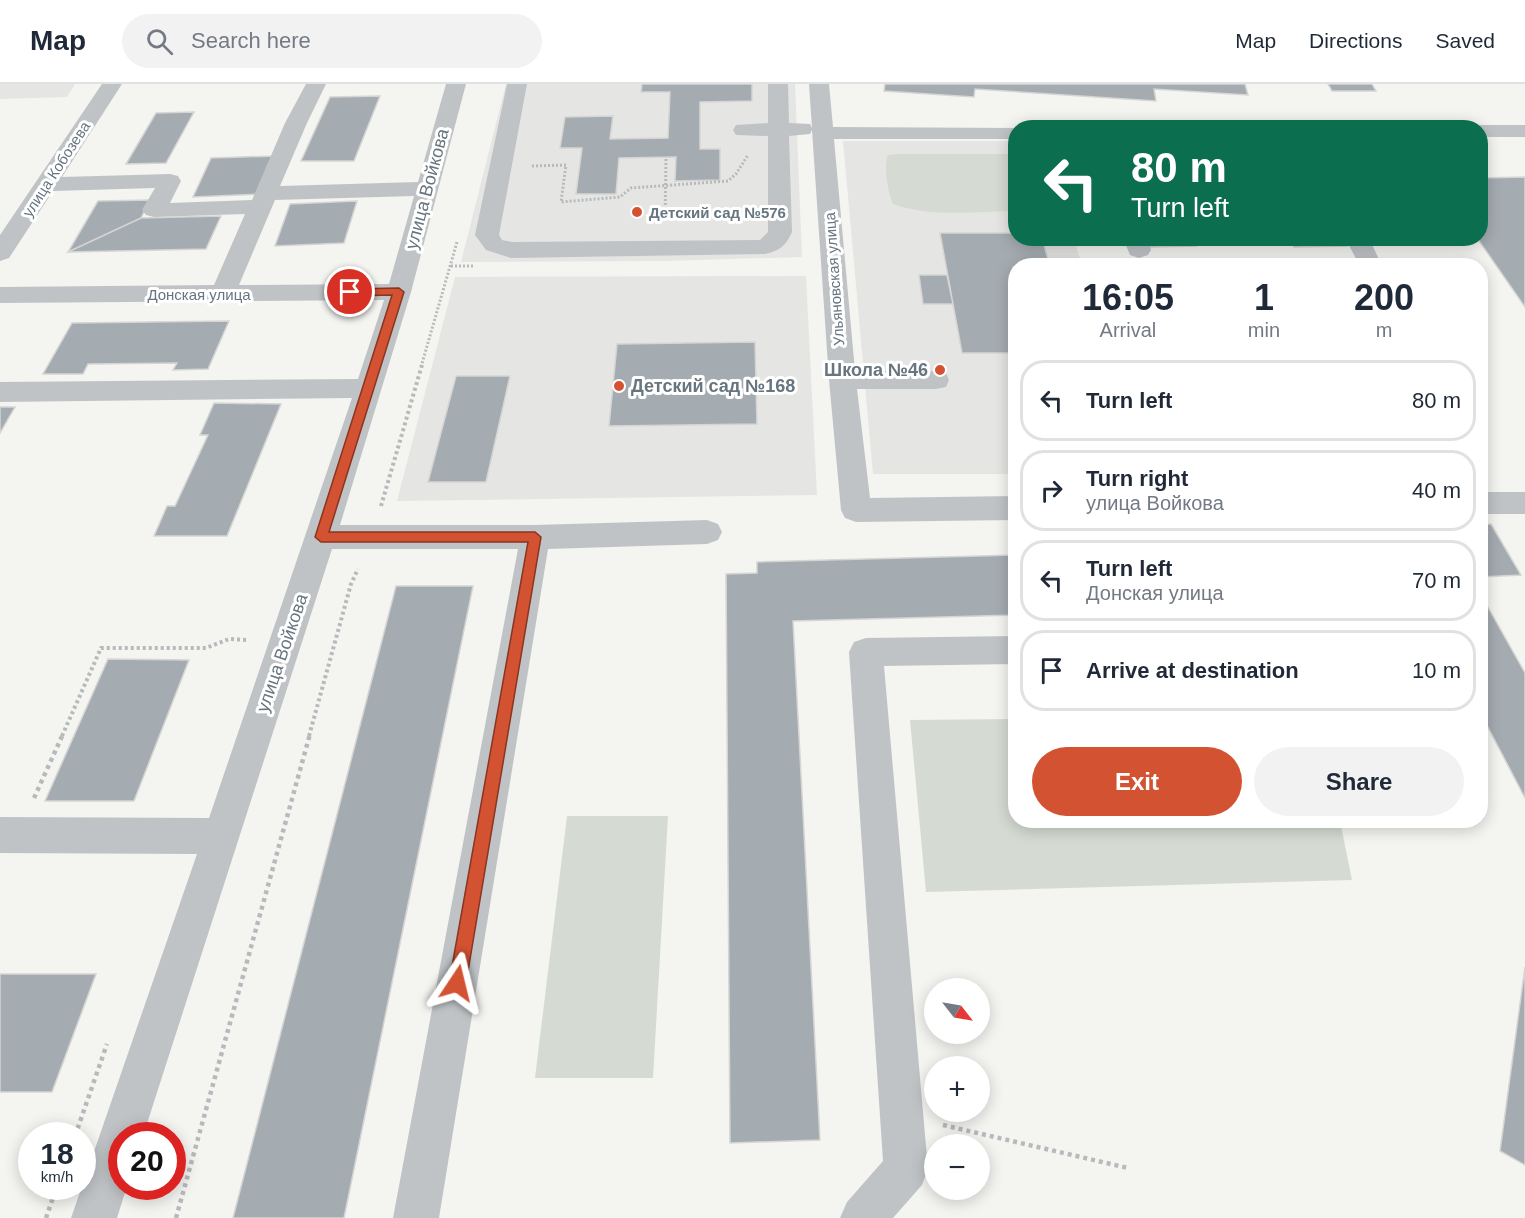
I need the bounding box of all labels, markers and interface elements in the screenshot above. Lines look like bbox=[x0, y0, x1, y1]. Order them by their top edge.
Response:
search box bbox=[122, 14, 542, 68]
text: Map bbox=[30, 25, 86, 56]
icon: search bbox=[143, 25, 176, 58]
text: Search here bbox=[191, 28, 311, 53]
text: Map bbox=[1235, 29, 1276, 52]
text: Directions bbox=[1309, 29, 1402, 52]
text: Saved bbox=[1435, 29, 1495, 52]
street label: улица Кобозева bbox=[19, 118, 94, 220]
street label: улица Войкова bbox=[401, 126, 453, 251]
icon: left bbox=[1032, 144, 1110, 222]
text: 80 m bbox=[1131, 144, 1227, 191]
text: Turn left bbox=[1131, 193, 1229, 223]
place label: Детский сад №576 bbox=[649, 204, 786, 221]
marker: Детский сад №576 bbox=[630, 205, 644, 219]
street label: Ульяновская улица bbox=[821, 211, 847, 346]
pin bbox=[324, 266, 375, 317]
icon: arrive bbox=[333, 275, 366, 308]
text: 16:05 bbox=[1082, 277, 1174, 318]
text: 1 bbox=[1254, 277, 1274, 318]
text: 200 bbox=[1354, 277, 1414, 318]
street label: Донская улица bbox=[147, 286, 251, 303]
text: Arrival bbox=[1100, 319, 1156, 341]
text: min bbox=[1248, 319, 1280, 341]
text: m bbox=[1376, 319, 1392, 341]
place label: Школа №46 bbox=[824, 360, 928, 380]
marker: Школа №46 bbox=[933, 363, 947, 377]
place label: Детский сад №168 bbox=[631, 376, 795, 396]
marker: Детский сад №168 bbox=[612, 379, 626, 393]
icon: left bbox=[1035, 384, 1068, 417]
text: Turn left bbox=[1086, 388, 1172, 413]
text: 80 m bbox=[1412, 388, 1461, 413]
text: Turn right bbox=[1086, 466, 1188, 491]
icon: right bbox=[1035, 474, 1068, 507]
text: 40 m bbox=[1412, 478, 1461, 503]
text: улица Войкова bbox=[1086, 492, 1224, 514]
text: Turn left bbox=[1086, 556, 1172, 581]
icon: left bbox=[1035, 564, 1068, 597]
text: 70 m bbox=[1412, 568, 1461, 593]
text: Донская улица bbox=[1086, 582, 1224, 604]
street label: улица Войкова bbox=[252, 590, 312, 715]
icon: arrive bbox=[1035, 654, 1068, 687]
text: Arrive at destination bbox=[1086, 658, 1299, 683]
text: 10 m bbox=[1412, 658, 1461, 683]
button: Exit bbox=[1032, 747, 1242, 816]
button: Share bbox=[1254, 747, 1464, 816]
position arrow bbox=[425, 951, 489, 1015]
north arrow bbox=[924, 978, 990, 1044]
map controls bbox=[924, 978, 990, 1200]
button: + bbox=[924, 1056, 990, 1122]
speed limit sign: 20 bbox=[108, 1122, 186, 1200]
button: − bbox=[924, 1134, 990, 1200]
text: 18 bbox=[40, 1137, 74, 1170]
text: km/h bbox=[41, 1168, 73, 1185]

